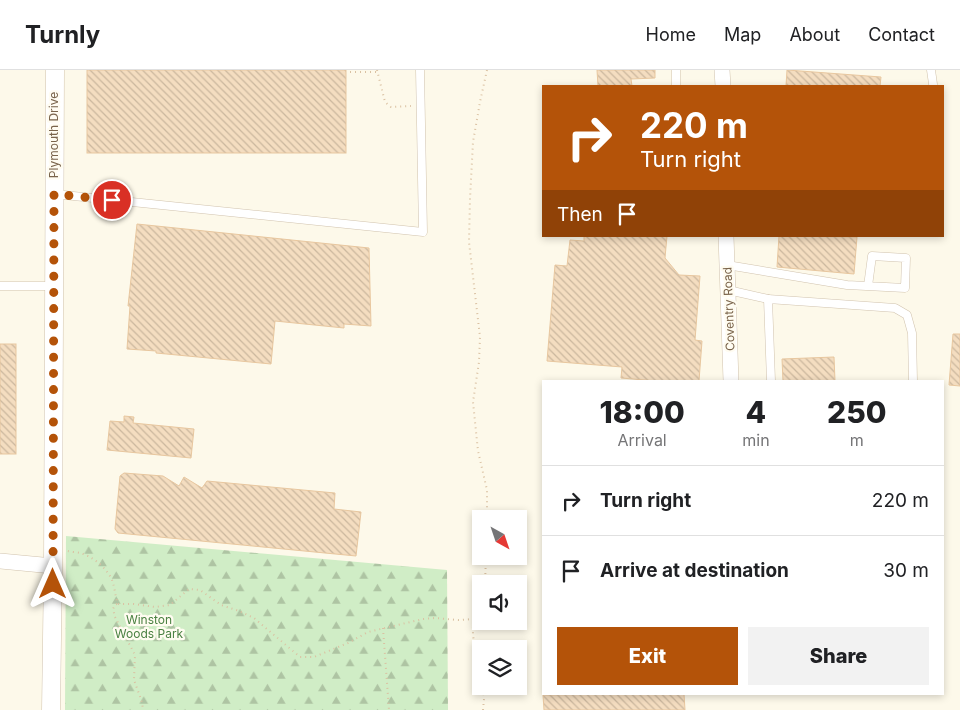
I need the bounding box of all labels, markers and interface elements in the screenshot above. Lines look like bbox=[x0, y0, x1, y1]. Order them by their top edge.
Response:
text: Turnly bbox=[25, 20, 100, 49]
text: Home bbox=[646, 24, 696, 45]
text: Map bbox=[724, 24, 761, 45]
text: About bbox=[789, 24, 840, 45]
text: Contact bbox=[868, 24, 935, 45]
street label: Plymouth Drive bbox=[46, 92, 61, 178]
text: 220 m bbox=[640, 104, 748, 146]
icon: right bbox=[557, 105, 622, 170]
text: Turn right bbox=[640, 146, 741, 172]
pin bbox=[91, 179, 133, 221]
icon: arrive bbox=[98, 186, 126, 214]
icon: arrive bbox=[613, 200, 641, 228]
text: Then bbox=[557, 203, 603, 226]
street label: Coventry Road bbox=[720, 267, 737, 351]
text: 18:00 bbox=[599, 394, 685, 430]
text: 4 bbox=[746, 394, 766, 430]
text: 250 bbox=[827, 394, 887, 430]
text: Arrival bbox=[618, 430, 667, 450]
text: min bbox=[742, 430, 770, 450]
text: m bbox=[850, 430, 864, 450]
icon: right bbox=[557, 487, 585, 515]
text: Turn right bbox=[600, 489, 691, 512]
text: 220 m bbox=[872, 489, 929, 512]
north arrow bbox=[472, 510, 528, 565]
map controls bbox=[472, 510, 527, 695]
position arrow bbox=[26, 557, 78, 609]
icon: arrive bbox=[557, 557, 585, 585]
text: Arrive at destination bbox=[600, 559, 789, 582]
text: 30 m bbox=[883, 559, 929, 582]
button: sound bbox=[472, 575, 527, 630]
park label: Winston Woods Park bbox=[115, 612, 184, 641]
button: Exit bbox=[557, 627, 738, 685]
button: Share bbox=[748, 627, 929, 685]
button: layers bbox=[472, 640, 527, 695]

